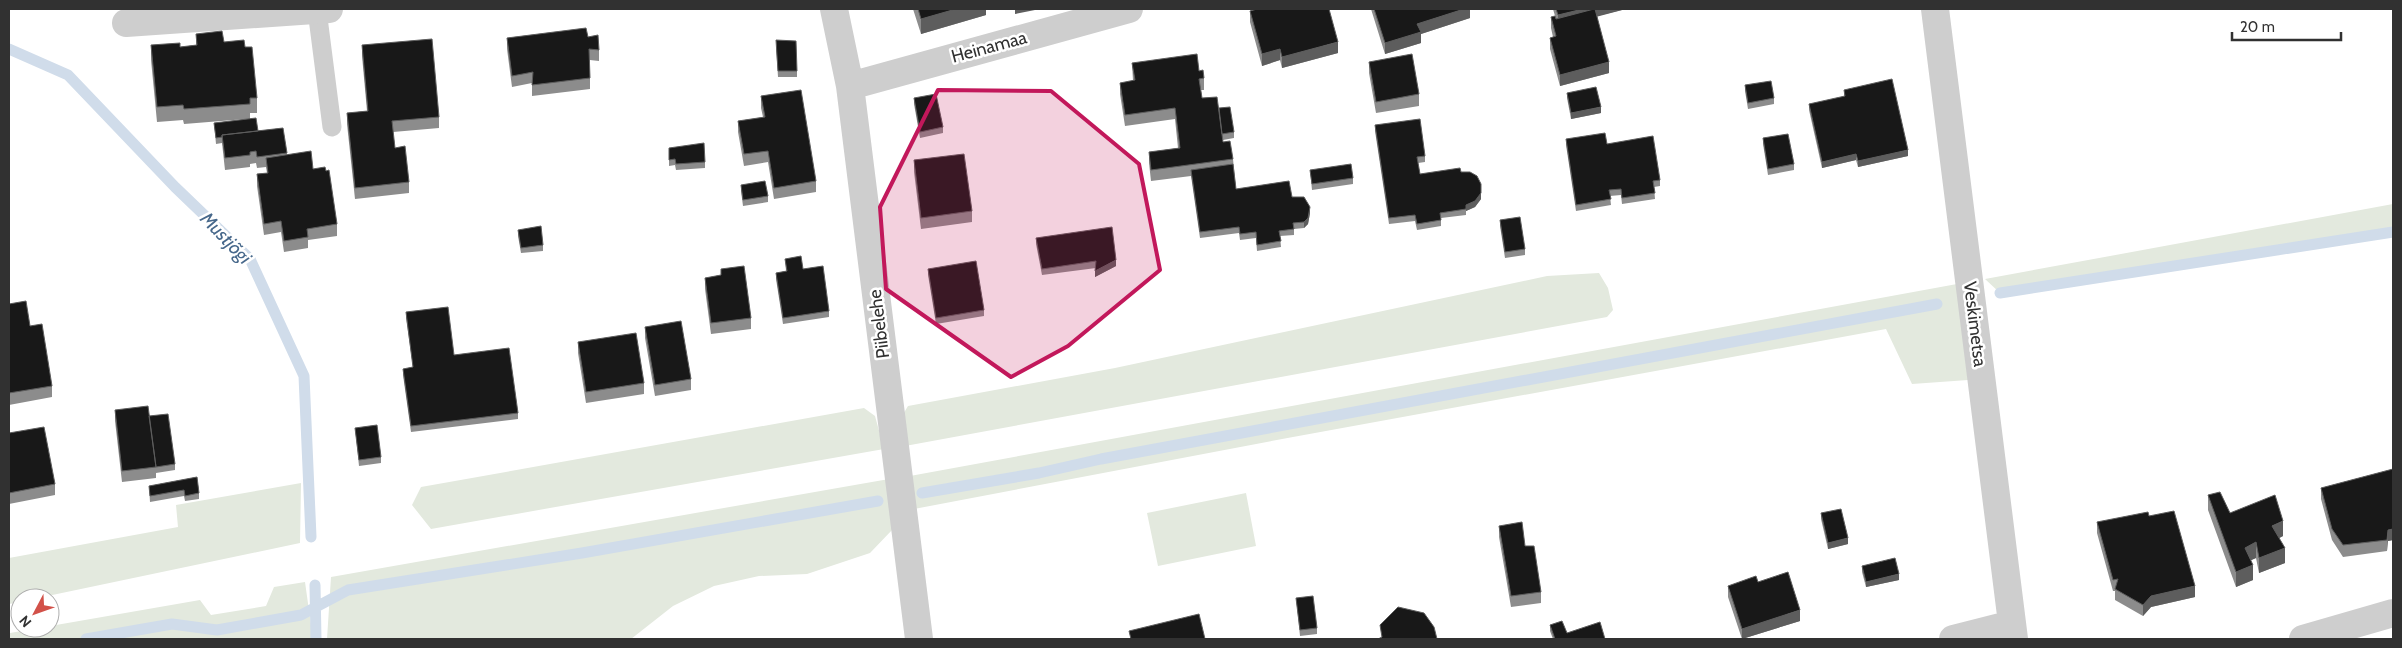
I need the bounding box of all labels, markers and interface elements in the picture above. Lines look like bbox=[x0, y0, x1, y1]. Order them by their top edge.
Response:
scale bar bbox=[2232, 10, 2341, 42]
text: 20 m bbox=[2240, 18, 2275, 36]
street label: Heinamaa bbox=[949, 26, 1030, 68]
water label: Mustjõgi bbox=[195, 206, 257, 269]
street label: Veskimetsa bbox=[1959, 280, 1991, 368]
street label: Piibelehe bbox=[864, 288, 894, 360]
north arrow bbox=[10, 588, 60, 638]
text: N bbox=[15, 612, 35, 631]

